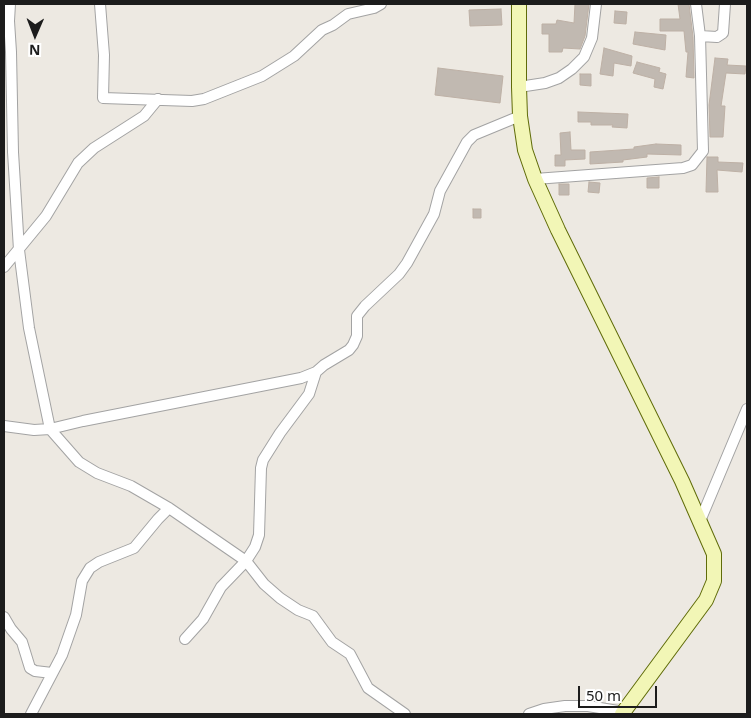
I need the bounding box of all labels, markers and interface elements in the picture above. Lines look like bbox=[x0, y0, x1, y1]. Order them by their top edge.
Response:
north arrow bbox=[10, 10, 60, 60]
text: N bbox=[29, 41, 41, 60]
scale bar bbox=[581, 676, 660, 708]
text: 50 m bbox=[586, 685, 621, 705]

